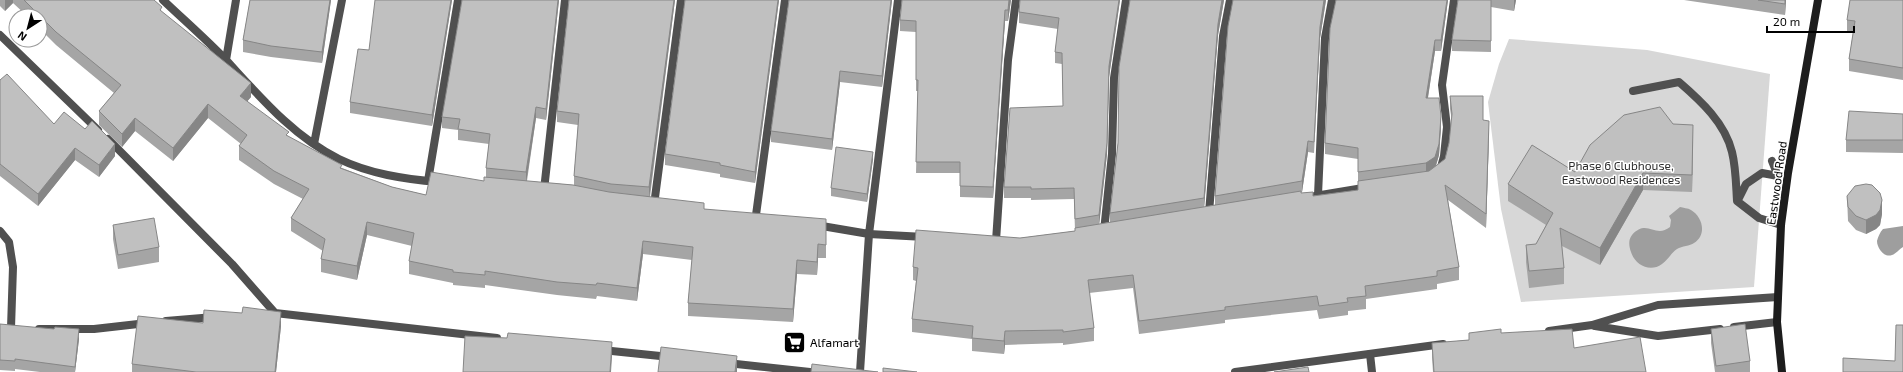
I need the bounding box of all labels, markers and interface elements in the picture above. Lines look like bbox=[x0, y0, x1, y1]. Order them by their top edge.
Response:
north arrow bbox=[8, 8, 48, 48]
scale bar bbox=[1767, 8, 1854, 34]
text: 20 m bbox=[1773, 14, 1800, 28]
text: N bbox=[15, 29, 29, 44]
street label: Eastwood Road bbox=[1763, 140, 1789, 226]
park label: Phase 6 Clubhouse, Eastwood Residences bbox=[1562, 158, 1680, 186]
supermarket icon: Alfamart bbox=[781, 329, 807, 355]
place label: Alfamart bbox=[810, 335, 859, 349]

